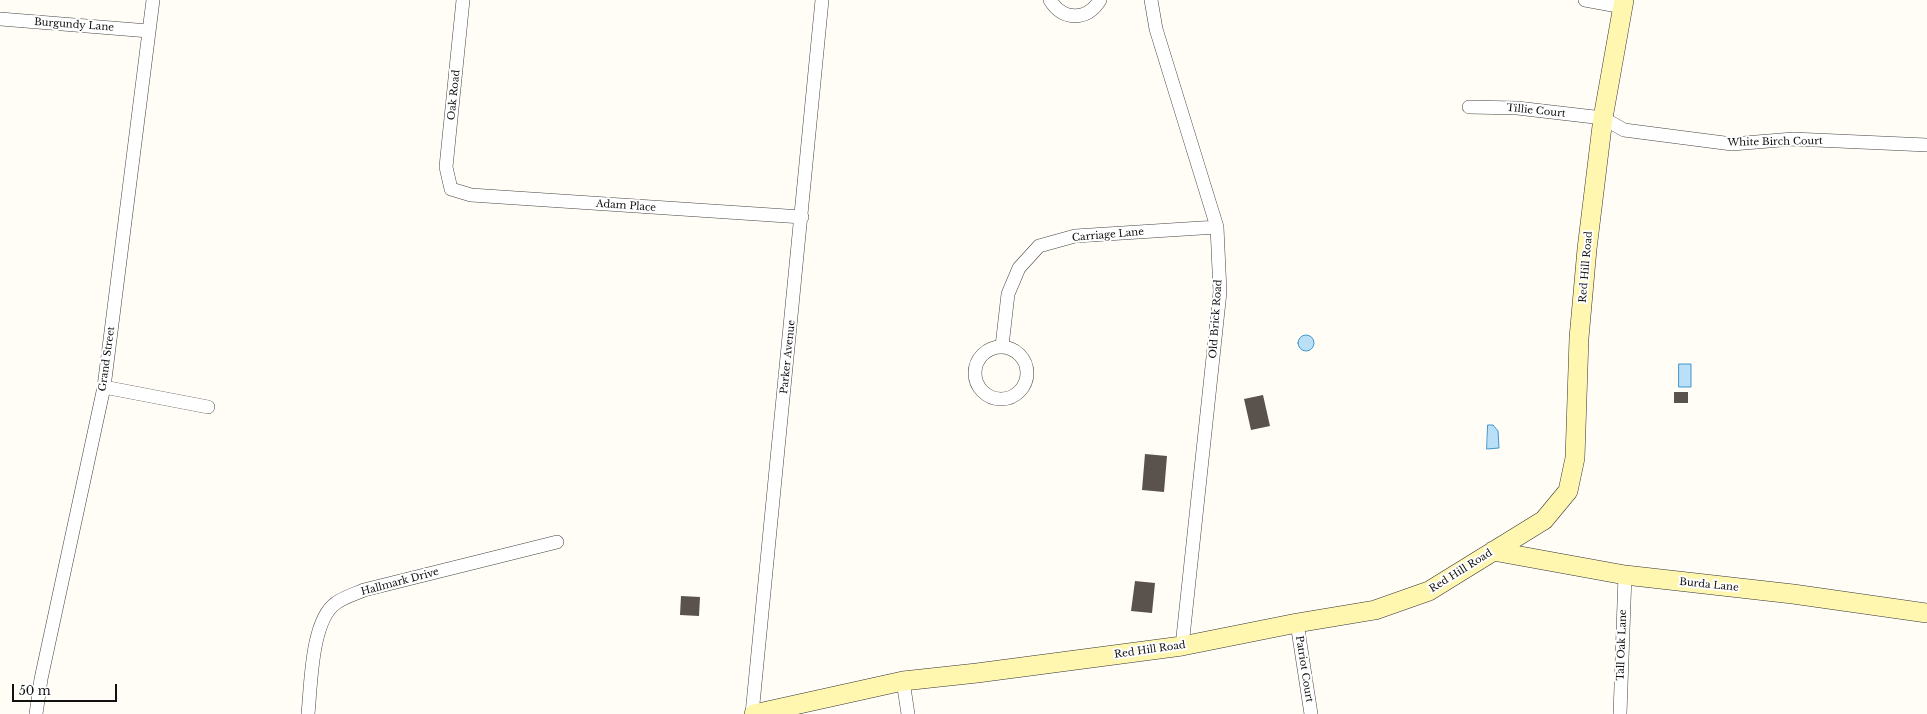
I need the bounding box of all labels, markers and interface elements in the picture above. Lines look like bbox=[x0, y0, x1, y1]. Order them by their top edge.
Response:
street label: Burgundy Lane bbox=[34, 16, 114, 34]
street label: Oak Road bbox=[445, 69, 463, 121]
street label: Tillie Court bbox=[1506, 102, 1566, 120]
street label: White Birch Court bbox=[1727, 135, 1823, 149]
street label: Adam Place bbox=[596, 198, 656, 214]
street label: Carriage Lane bbox=[1072, 226, 1144, 244]
street label: Red Hill Road bbox=[1577, 231, 1595, 303]
street label: Old Brick Road bbox=[1207, 279, 1225, 359]
street label: Parker Avenue bbox=[778, 319, 798, 395]
street label: Grand Street bbox=[96, 326, 118, 392]
street label: Red Hill Road bbox=[1427, 547, 1495, 595]
street label: Hallmark Drive bbox=[360, 566, 440, 598]
street label: Burda Lane bbox=[1679, 576, 1739, 594]
street label: Tall Oak Lane bbox=[1615, 609, 1629, 681]
street label: Patriot Court bbox=[1293, 635, 1315, 703]
street label: Red Hill Road bbox=[1114, 639, 1186, 661]
scale bar bbox=[14, 676, 119, 702]
text: 50 m bbox=[19, 683, 51, 698]

